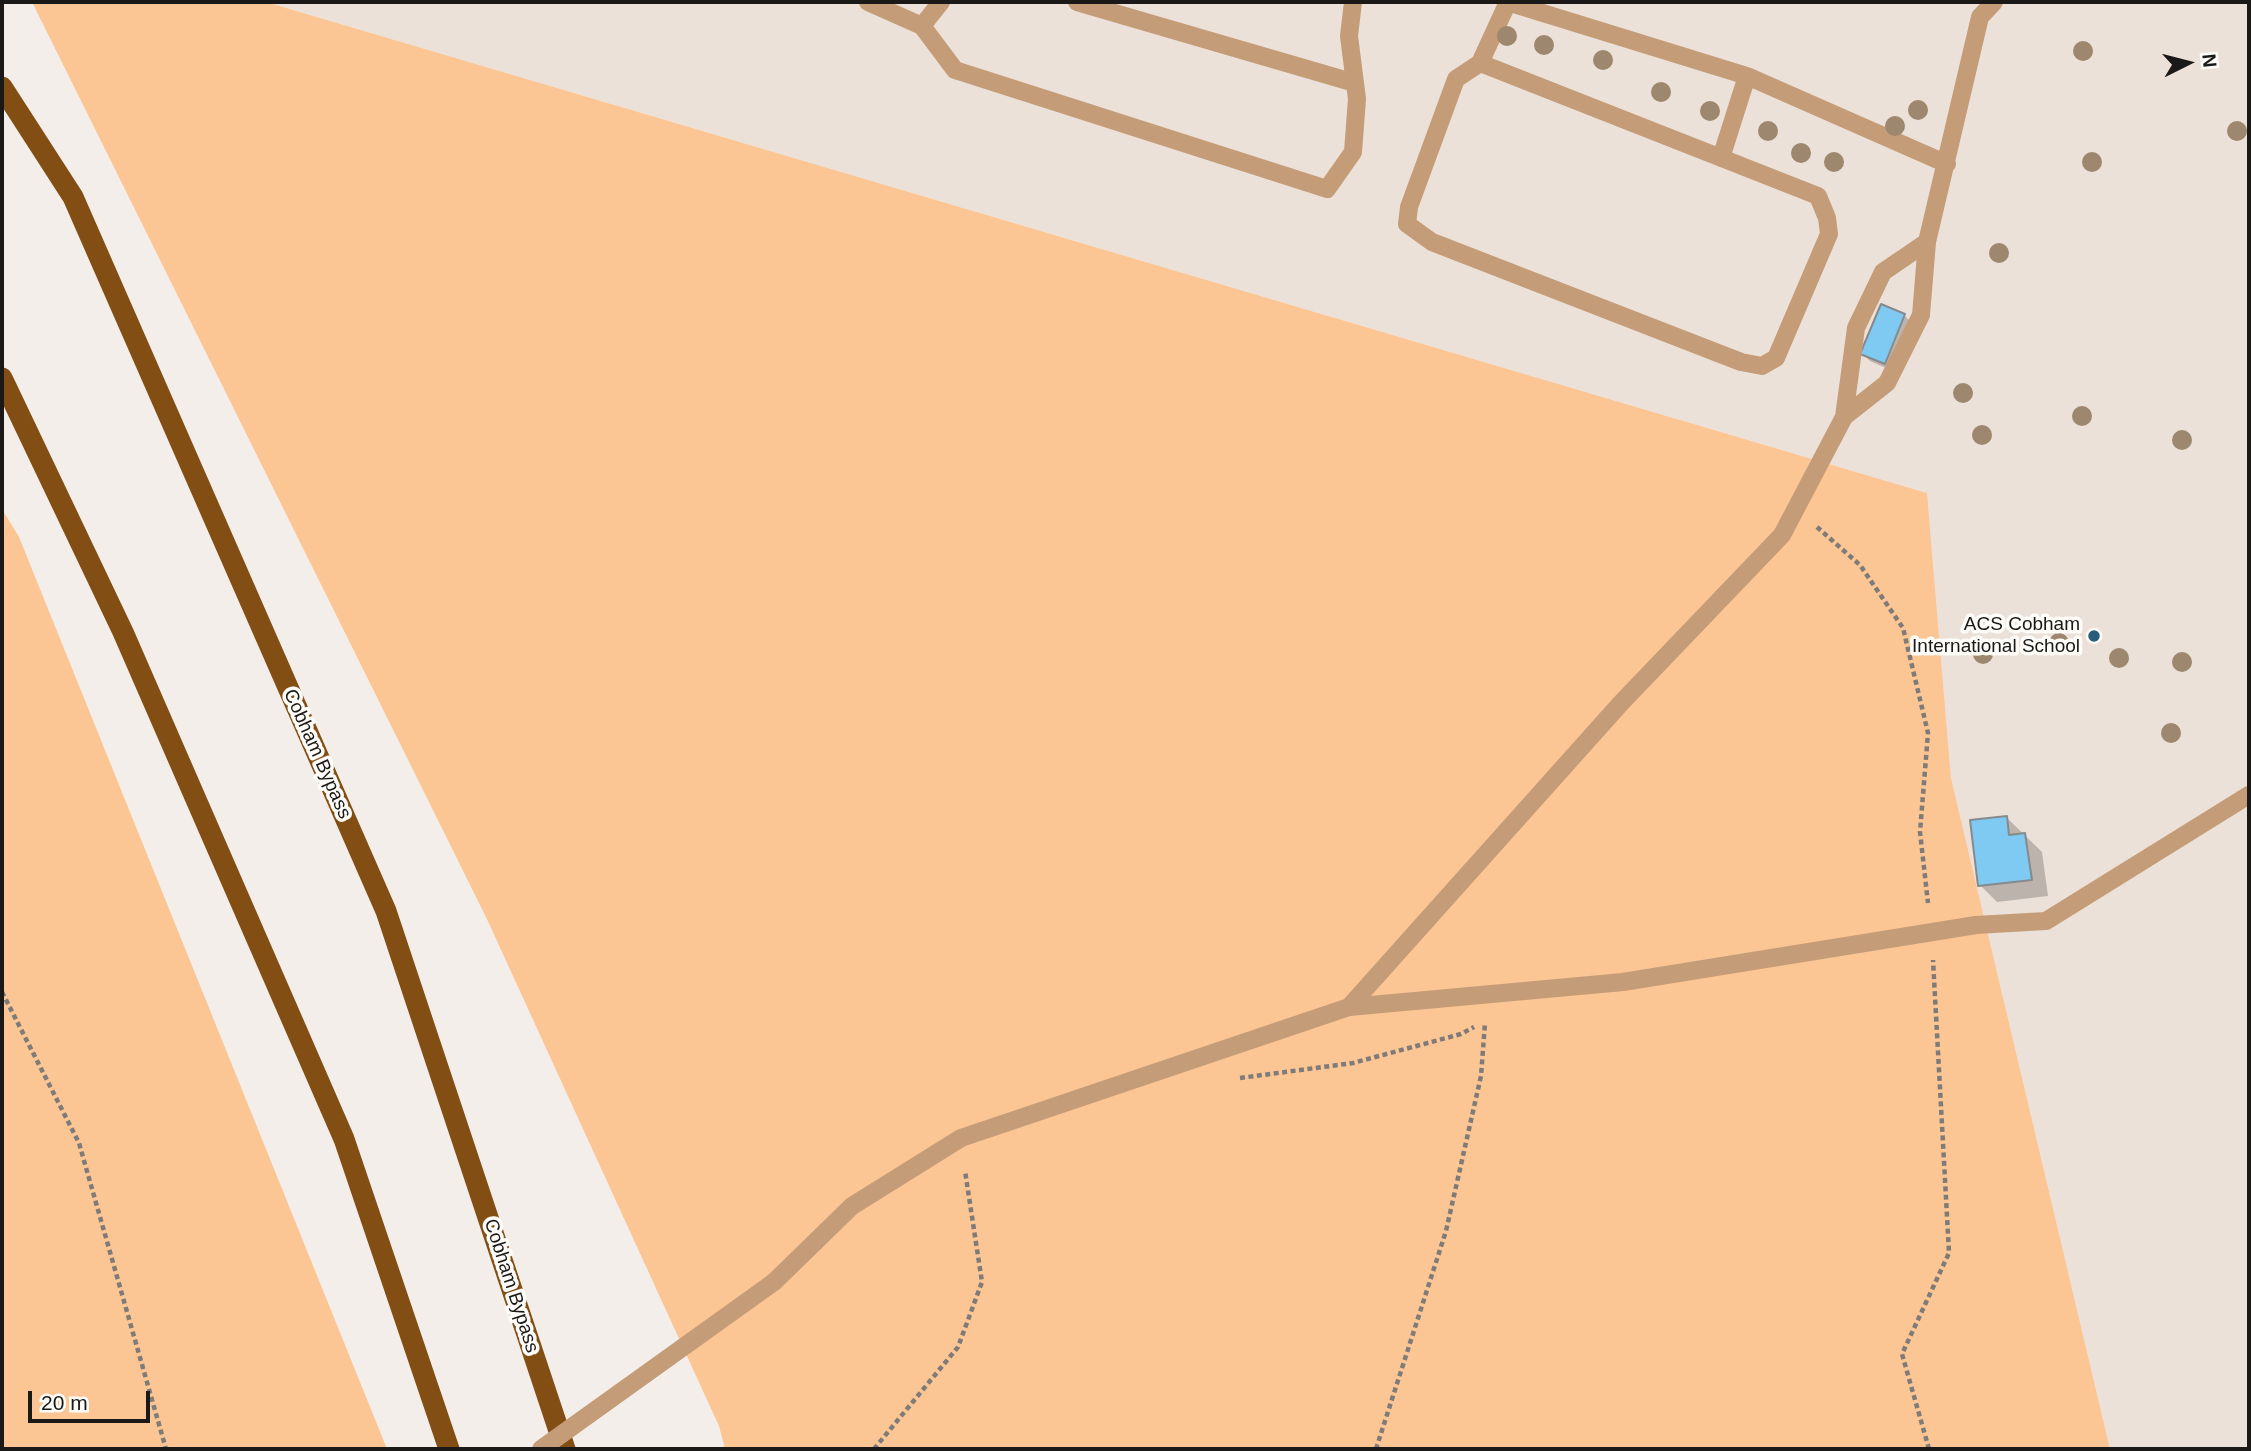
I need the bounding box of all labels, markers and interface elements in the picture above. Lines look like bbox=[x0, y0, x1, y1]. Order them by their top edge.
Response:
north arrow bbox=[2153, 28, 2223, 98]
text: N bbox=[2198, 53, 2221, 69]
place label: ACS Cobham International School bbox=[1912, 614, 2080, 658]
marker: ACS Cobham International School bbox=[2086, 628, 2102, 644]
street label: Cobham Bypass bbox=[278, 686, 356, 822]
street label: Cobham Bypass bbox=[479, 1216, 543, 1356]
scale bar bbox=[32, 1378, 154, 1422]
text: 20 m bbox=[41, 1391, 88, 1414]

